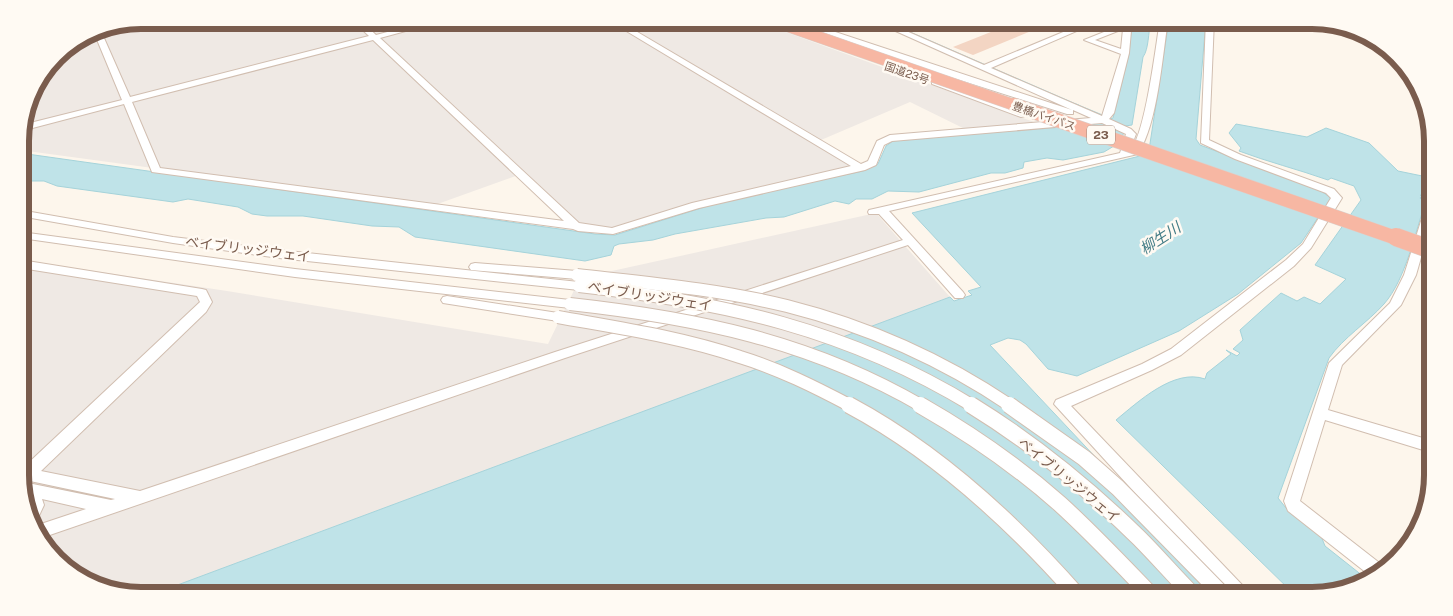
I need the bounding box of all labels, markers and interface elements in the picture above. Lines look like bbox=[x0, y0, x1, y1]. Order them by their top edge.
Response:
street label: 国道23号 bbox=[883, 60, 931, 86]
street label: 豊橋バイパス bbox=[1011, 100, 1077, 132]
road number: 23 bbox=[1087, 126, 1115, 144]
water label: 柳生川 bbox=[1136, 218, 1185, 257]
street label: ベイブリッジウェイ bbox=[184, 233, 312, 265]
street label: ベイブリッジウェイ bbox=[587, 278, 713, 314]
street label: ベイブリッジウェイ bbox=[1015, 434, 1123, 526]

